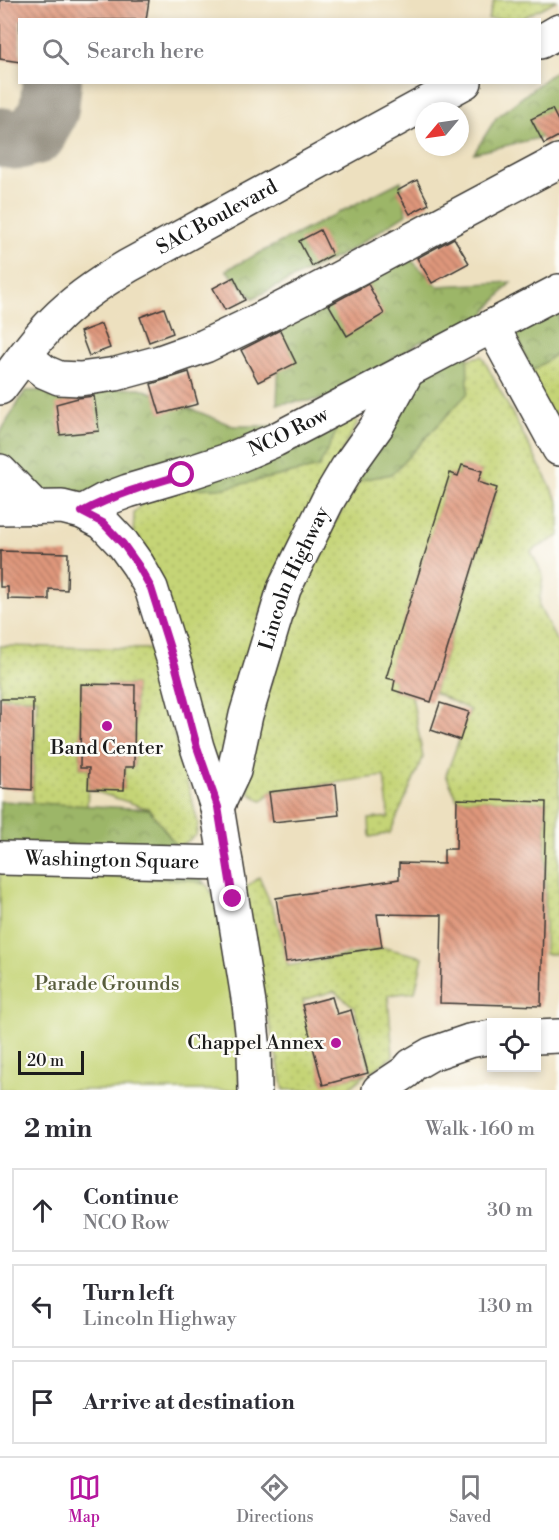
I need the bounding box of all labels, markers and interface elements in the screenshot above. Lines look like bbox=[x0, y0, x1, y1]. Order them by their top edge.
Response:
search box bbox=[18, 18, 541, 84]
icon: search bbox=[39, 35, 72, 68]
text: Search here bbox=[87, 38, 204, 65]
north arrow bbox=[415, 102, 469, 156]
street label: SAC Boulevard bbox=[152, 174, 282, 261]
street label: NCO Row bbox=[245, 401, 334, 462]
route start bbox=[168, 461, 194, 487]
street label: Lincoln Highway bbox=[254, 502, 335, 653]
marker: Band Center bbox=[100, 719, 114, 733]
place label: Band Center bbox=[50, 736, 164, 761]
street label: Washington Square bbox=[23, 846, 200, 875]
route end bbox=[219, 885, 245, 911]
park label: Parade Grounds bbox=[35, 972, 179, 997]
map controls bbox=[487, 1018, 541, 1072]
button: locate bbox=[487, 1018, 541, 1072]
place label: Chappel Annex bbox=[187, 1031, 325, 1056]
marker: Chappel Annex bbox=[329, 1036, 343, 1050]
scale bar bbox=[18, 1048, 84, 1076]
text: 20 m bbox=[27, 1051, 64, 1071]
text: 2 min bbox=[24, 1113, 92, 1145]
text: Walk · 160 m bbox=[425, 1117, 535, 1142]
text: Continue bbox=[83, 1184, 179, 1211]
icon: ahead bbox=[26, 1194, 59, 1227]
text: 30 m bbox=[487, 1198, 533, 1223]
text: NCO Row bbox=[83, 1211, 169, 1236]
text: Turn left bbox=[83, 1280, 174, 1307]
icon: left bbox=[26, 1290, 59, 1323]
text: 130 m bbox=[478, 1294, 533, 1319]
text: Lincoln Highway bbox=[83, 1307, 236, 1332]
icon: arrive bbox=[26, 1386, 59, 1419]
text: Arrive at destination bbox=[83, 1389, 295, 1416]
tab: Map bbox=[68, 1471, 101, 1527]
tab: Directions bbox=[236, 1471, 314, 1527]
tab: Saved bbox=[449, 1471, 491, 1527]

